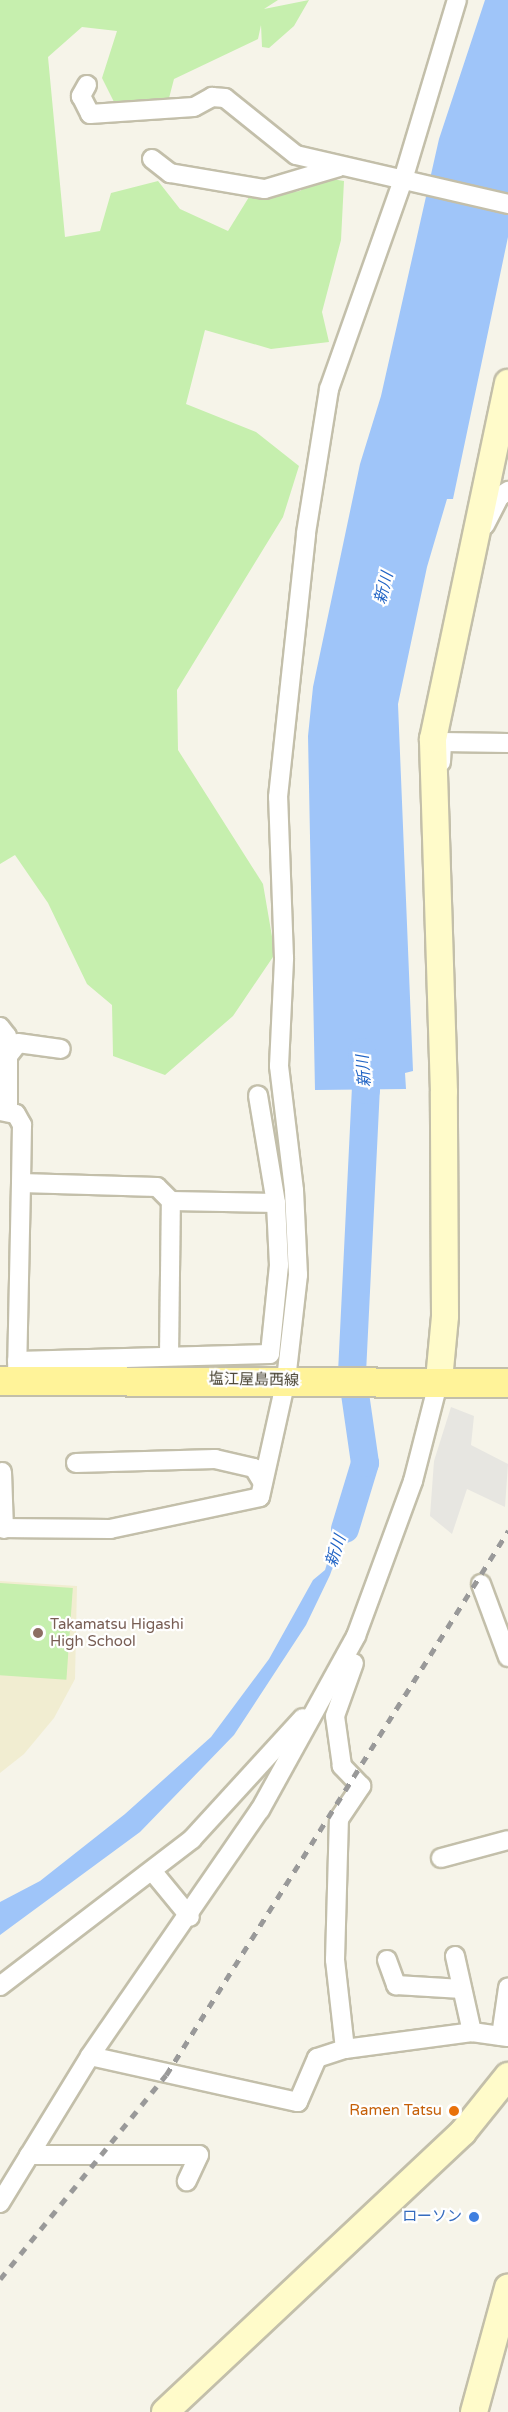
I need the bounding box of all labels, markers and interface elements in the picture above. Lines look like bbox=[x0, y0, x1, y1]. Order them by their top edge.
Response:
water label: 新川 bbox=[371, 570, 397, 606]
water label: 新川 bbox=[353, 1054, 375, 1088]
street label: 塩江屋島西線 bbox=[209, 1370, 299, 1390]
water label: 新川 bbox=[322, 1533, 350, 1569]
place label: Takamatsu Higashi High School bbox=[50, 1615, 184, 1650]
marker: Takamatsu Higashi High School bbox=[31, 1626, 45, 1640]
place label: Ramen Tatsu bbox=[349, 2102, 442, 2120]
marker: Ramen Tatsu bbox=[447, 2104, 461, 2118]
place label: ローソン bbox=[402, 2208, 462, 2226]
marker: ローソン bbox=[467, 2210, 481, 2224]

